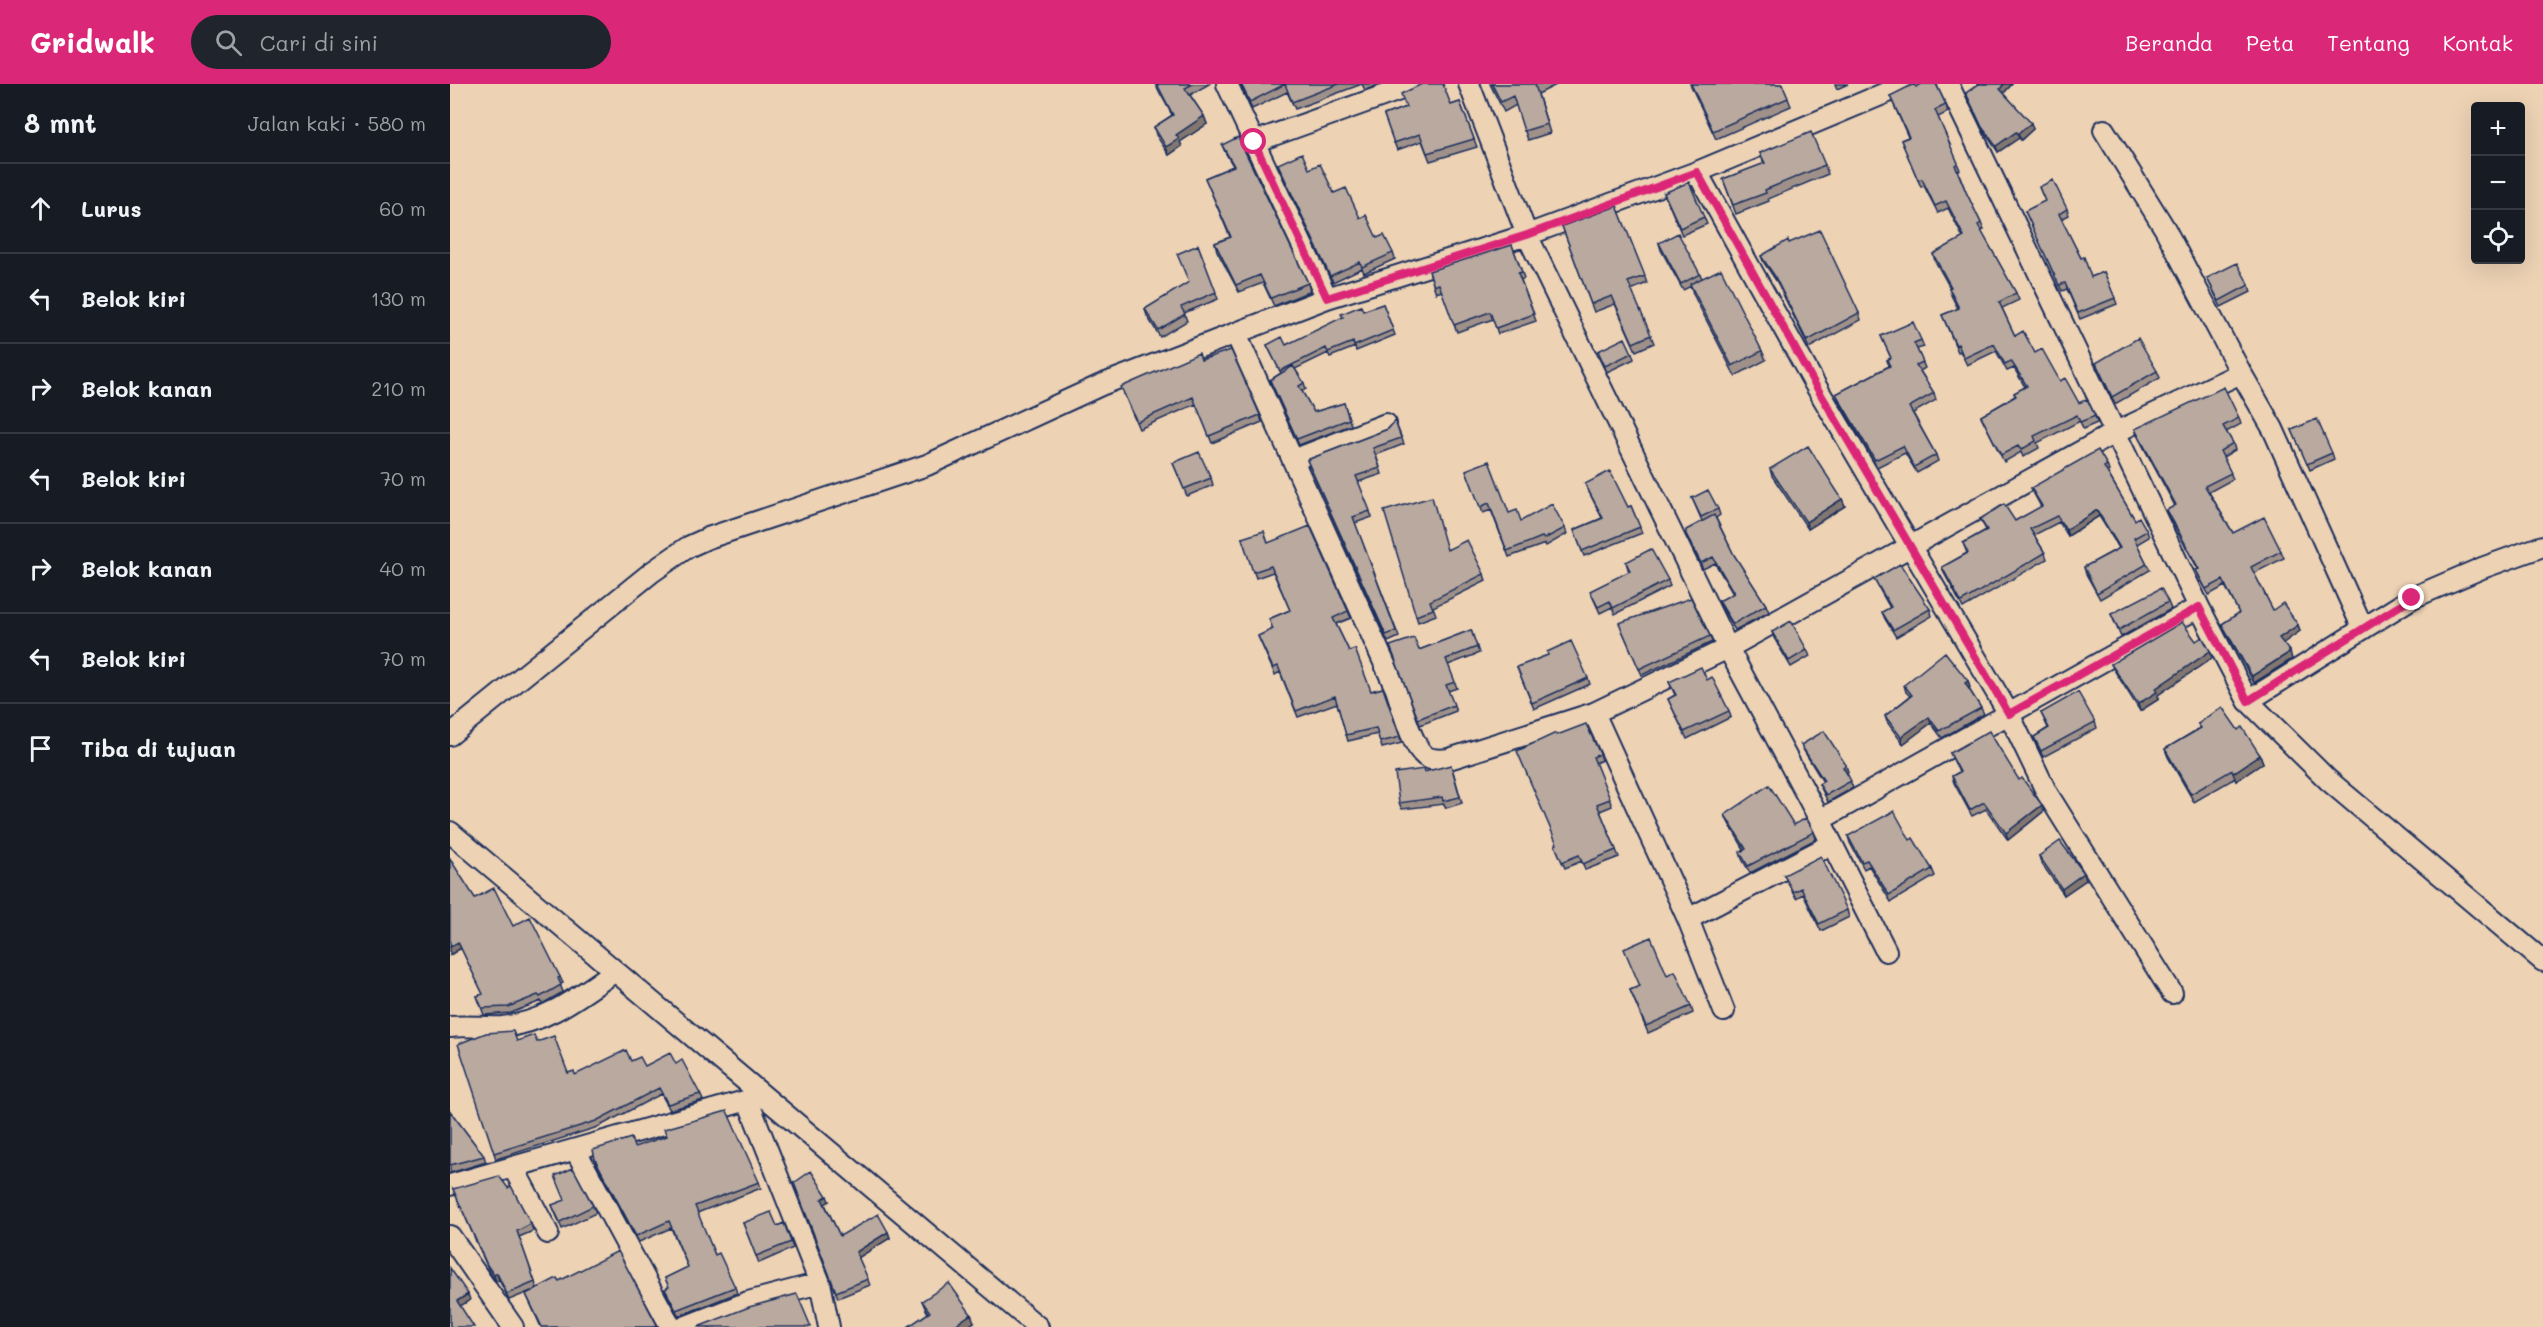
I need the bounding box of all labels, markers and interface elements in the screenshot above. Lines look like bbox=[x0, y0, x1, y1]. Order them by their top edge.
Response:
search box bbox=[191, 15, 611, 69]
text: Gridwalk bbox=[30, 24, 155, 60]
icon: search bbox=[212, 26, 245, 59]
text: Cari di sini bbox=[260, 28, 378, 57]
text: Beranda bbox=[2125, 29, 2213, 56]
text: Peta bbox=[2246, 29, 2294, 56]
text: Tentang bbox=[2327, 29, 2410, 56]
text: Kontak bbox=[2443, 29, 2513, 56]
map controls bbox=[2471, 102, 2525, 264]
button: + bbox=[2471, 102, 2525, 156]
text: 8 mnt bbox=[24, 106, 97, 140]
text: Jalan kaki · 580 m bbox=[248, 110, 426, 136]
route start bbox=[1240, 128, 1266, 154]
button: − bbox=[2471, 156, 2525, 210]
icon: ahead bbox=[24, 192, 57, 225]
text: Lurus bbox=[81, 194, 142, 223]
text: 60 m bbox=[379, 195, 426, 221]
button: locate bbox=[2471, 210, 2525, 264]
icon: left bbox=[24, 282, 57, 315]
text: Belok kiri bbox=[81, 284, 186, 313]
text: 130 m bbox=[371, 285, 426, 311]
icon: right bbox=[24, 372, 57, 405]
text: Belok kanan bbox=[81, 374, 212, 403]
text: 210 m bbox=[371, 375, 426, 401]
icon: left bbox=[24, 462, 57, 495]
text: Belok kiri bbox=[81, 464, 186, 493]
text: 70 m bbox=[380, 465, 426, 491]
icon: right bbox=[24, 552, 57, 585]
text: Belok kanan bbox=[81, 554, 212, 583]
text: 40 m bbox=[380, 555, 426, 581]
route end bbox=[2398, 584, 2424, 610]
icon: left bbox=[24, 642, 57, 675]
text: Belok kiri bbox=[81, 644, 186, 673]
text: 70 m bbox=[380, 645, 426, 671]
icon: arrive bbox=[24, 732, 57, 765]
text: Tiba di tujuan bbox=[81, 734, 236, 763]

